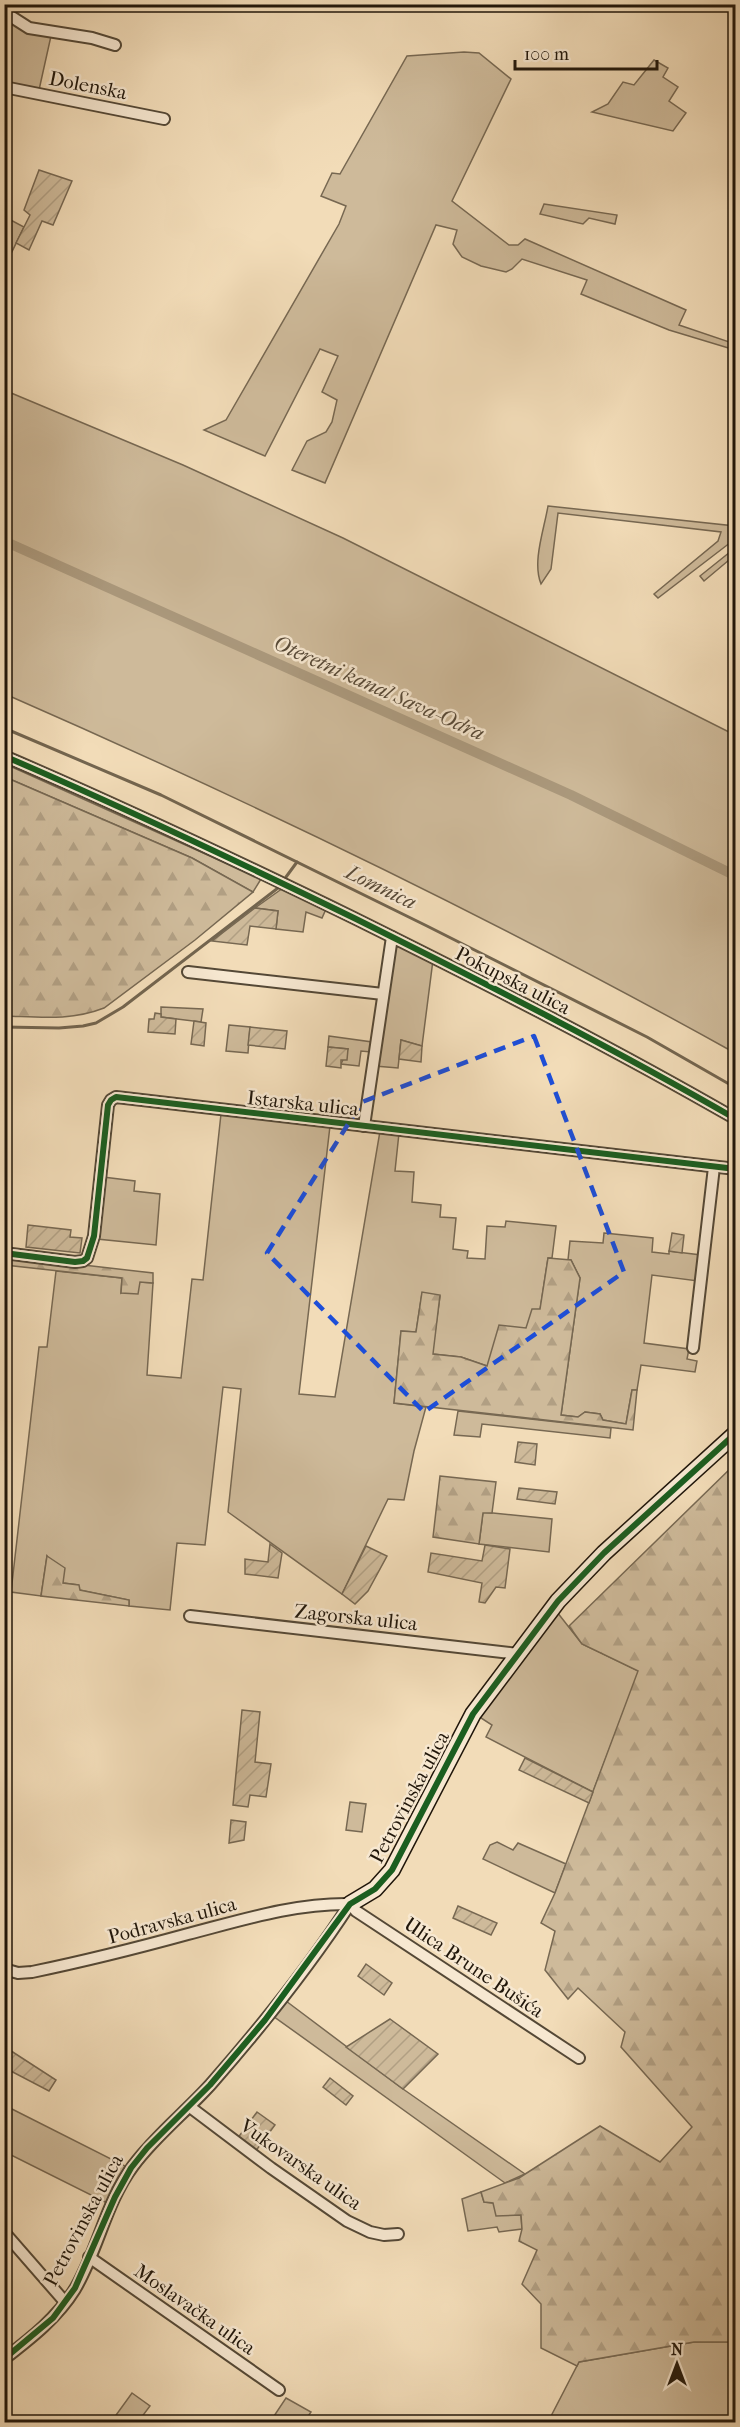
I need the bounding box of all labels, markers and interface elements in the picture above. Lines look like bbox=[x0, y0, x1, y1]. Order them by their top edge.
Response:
scale bar bbox=[515, 33, 658, 71]
text: 100 m bbox=[524, 44, 569, 65]
street label: Dolenska bbox=[47, 67, 130, 104]
water label: Oteretni kanal Sava-Odra bbox=[270, 631, 488, 745]
water label: Lomnica bbox=[340, 859, 420, 914]
street label: Pokupska ulica bbox=[451, 942, 575, 1020]
street label: Istarska ulica bbox=[246, 1086, 361, 1121]
street label: Zagorska ulica bbox=[293, 1600, 419, 1635]
street label: Petrovinska ulica bbox=[365, 1727, 454, 1867]
street label: Podravska ulica bbox=[105, 1892, 240, 1949]
street label: Ulica Brune Bušića bbox=[400, 1912, 548, 2023]
street label: Vukovarska ulica bbox=[235, 2113, 367, 2215]
street label: Petrovinska ulica bbox=[39, 2150, 128, 2290]
street label: Moslavačka ulica bbox=[130, 2259, 260, 2360]
north arrow bbox=[647, 2334, 707, 2394]
text: N bbox=[671, 2340, 684, 2359]

